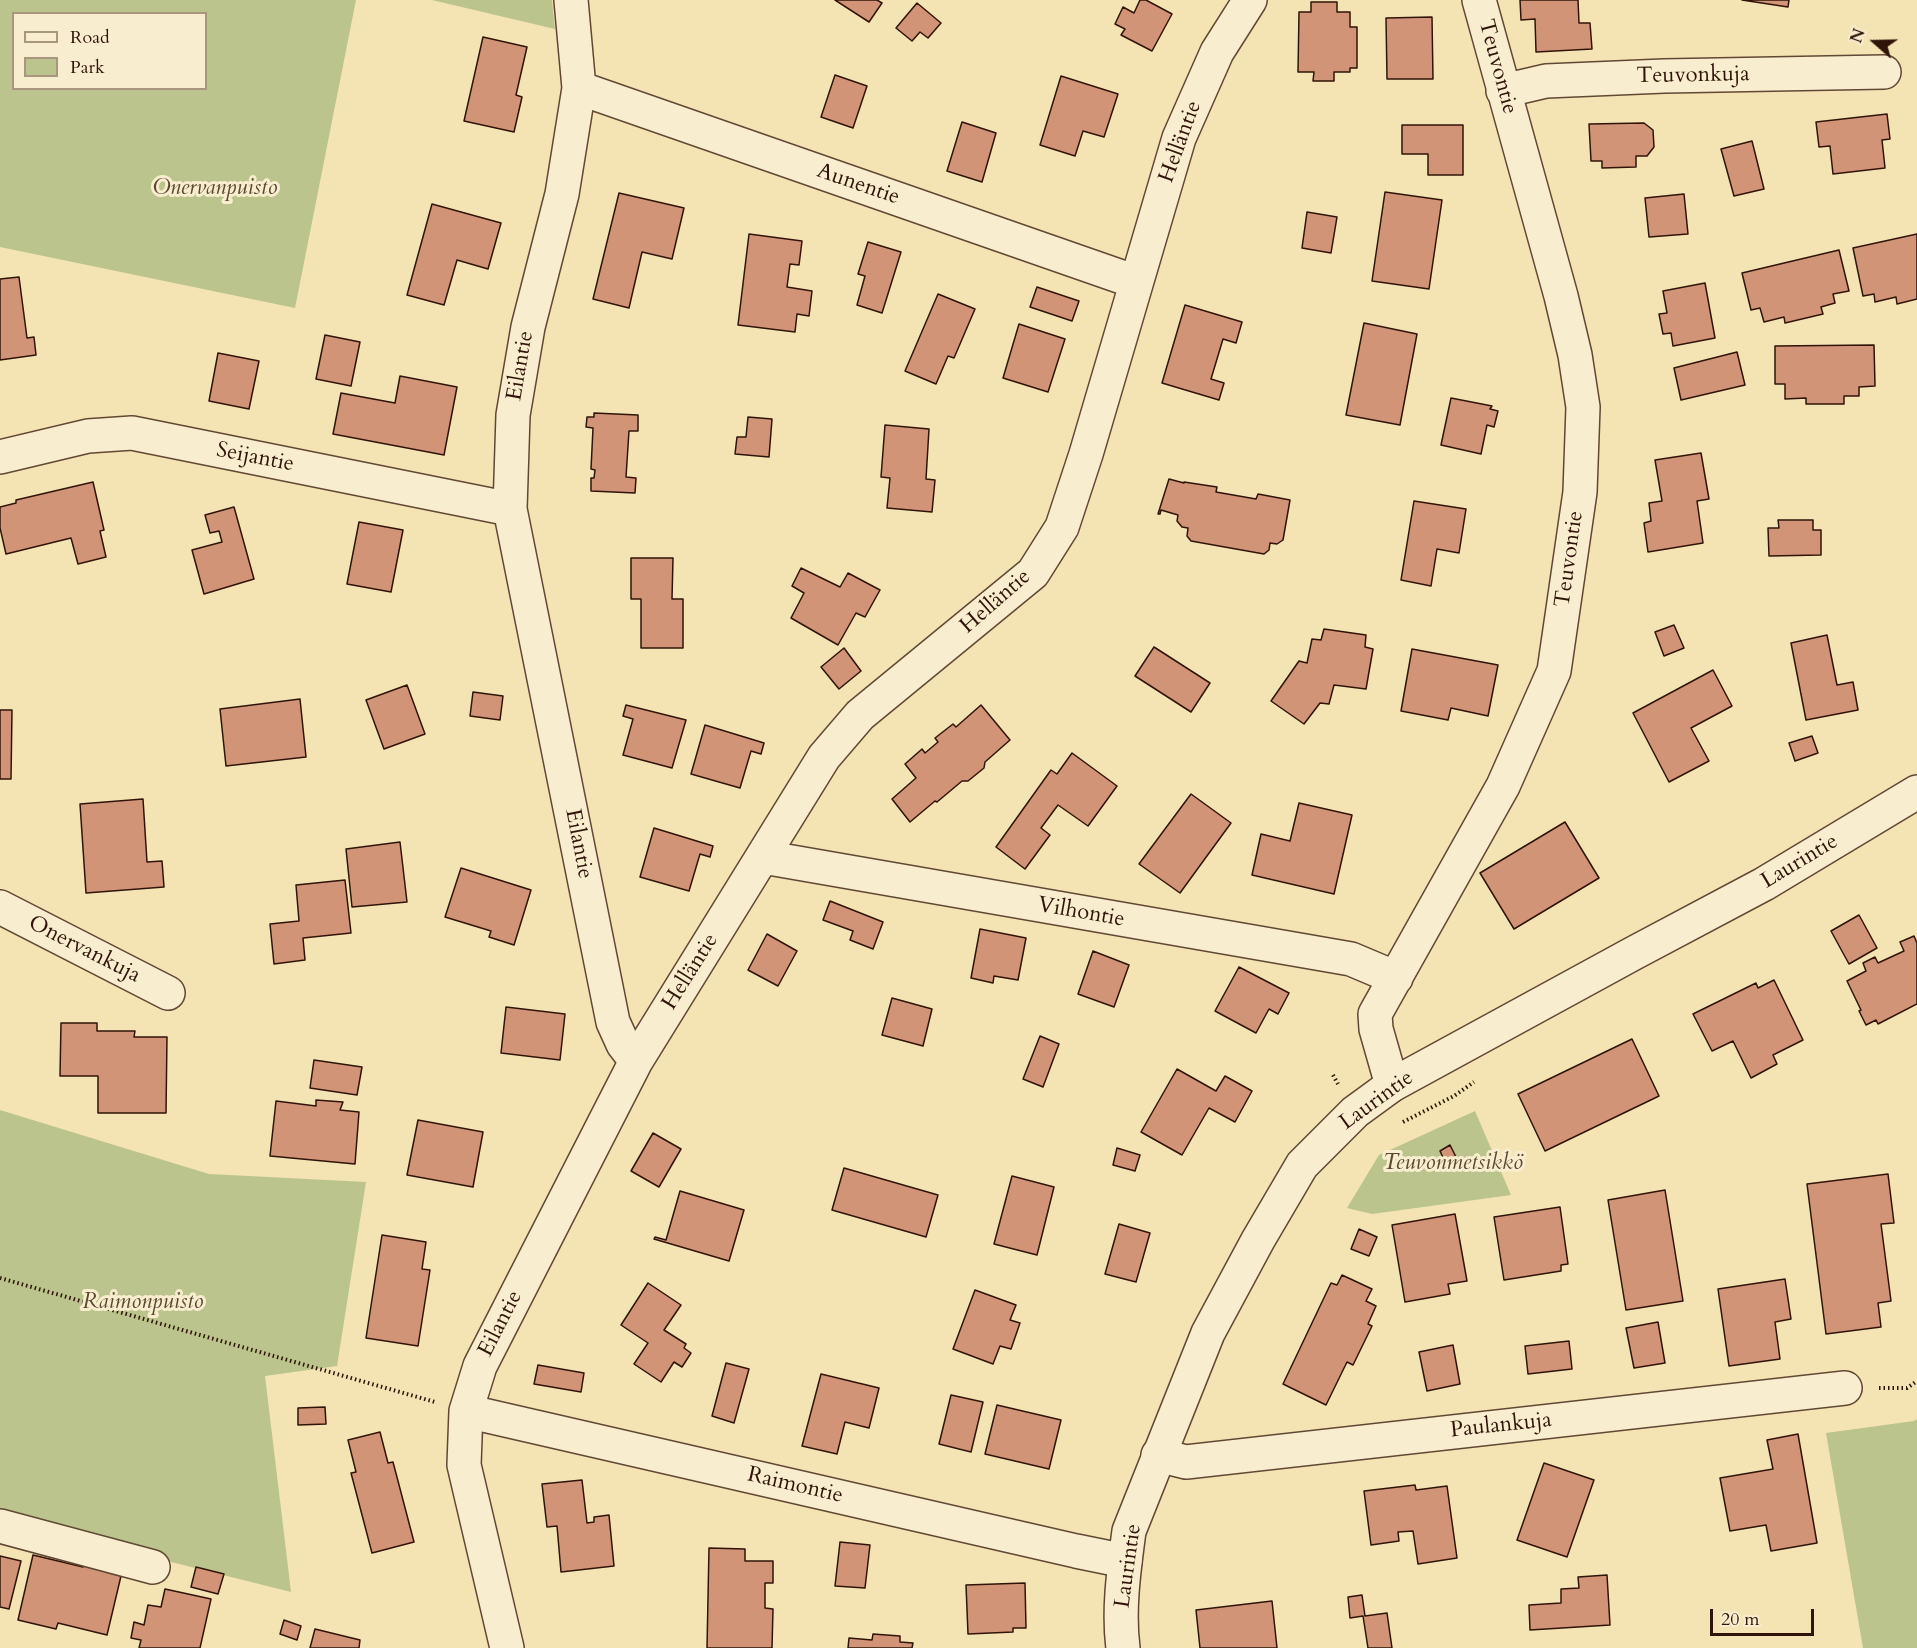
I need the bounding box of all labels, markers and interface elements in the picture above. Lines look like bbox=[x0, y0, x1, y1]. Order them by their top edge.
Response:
legend bbox=[12, 12, 207, 90]
north arrow bbox=[1845, 12, 1905, 72]
street label: Teuvontie bbox=[1472, 17, 1522, 117]
text: Road bbox=[70, 25, 110, 50]
text: N bbox=[1845, 26, 1871, 46]
text: Park bbox=[70, 55, 105, 80]
street label: Teuvonkuja bbox=[1636, 62, 1750, 90]
street label: Helläntie bbox=[1154, 98, 1208, 186]
street label: Aunentie bbox=[813, 159, 903, 211]
park label: Onervanpuisto bbox=[153, 176, 277, 202]
street label: Eilantie bbox=[502, 329, 540, 403]
street label: Seijantie bbox=[214, 438, 296, 478]
street label: Teuvontie bbox=[1550, 509, 1590, 609]
street label: Helläntie bbox=[955, 564, 1037, 640]
street label: Eilantie bbox=[558, 807, 598, 881]
street label: Laurintie bbox=[1757, 829, 1843, 895]
street label: Vilhontie bbox=[1036, 892, 1126, 934]
street label: Onervankuja bbox=[24, 910, 144, 990]
street label: Helläntie bbox=[657, 929, 725, 1015]
street label: Laurintie bbox=[1335, 1065, 1419, 1137]
park label: Teuvonmetsikkö bbox=[1383, 1151, 1523, 1177]
street label: Eilantie bbox=[473, 1287, 529, 1361]
park label: Raimonpuisto bbox=[82, 1290, 204, 1316]
street label: Paulankuja bbox=[1449, 1408, 1553, 1444]
street label: Raimontie bbox=[745, 1462, 845, 1510]
street label: Laurintie bbox=[1110, 1522, 1148, 1610]
scale bar bbox=[1713, 1597, 1816, 1635]
text: 20 m bbox=[1721, 1607, 1760, 1632]

